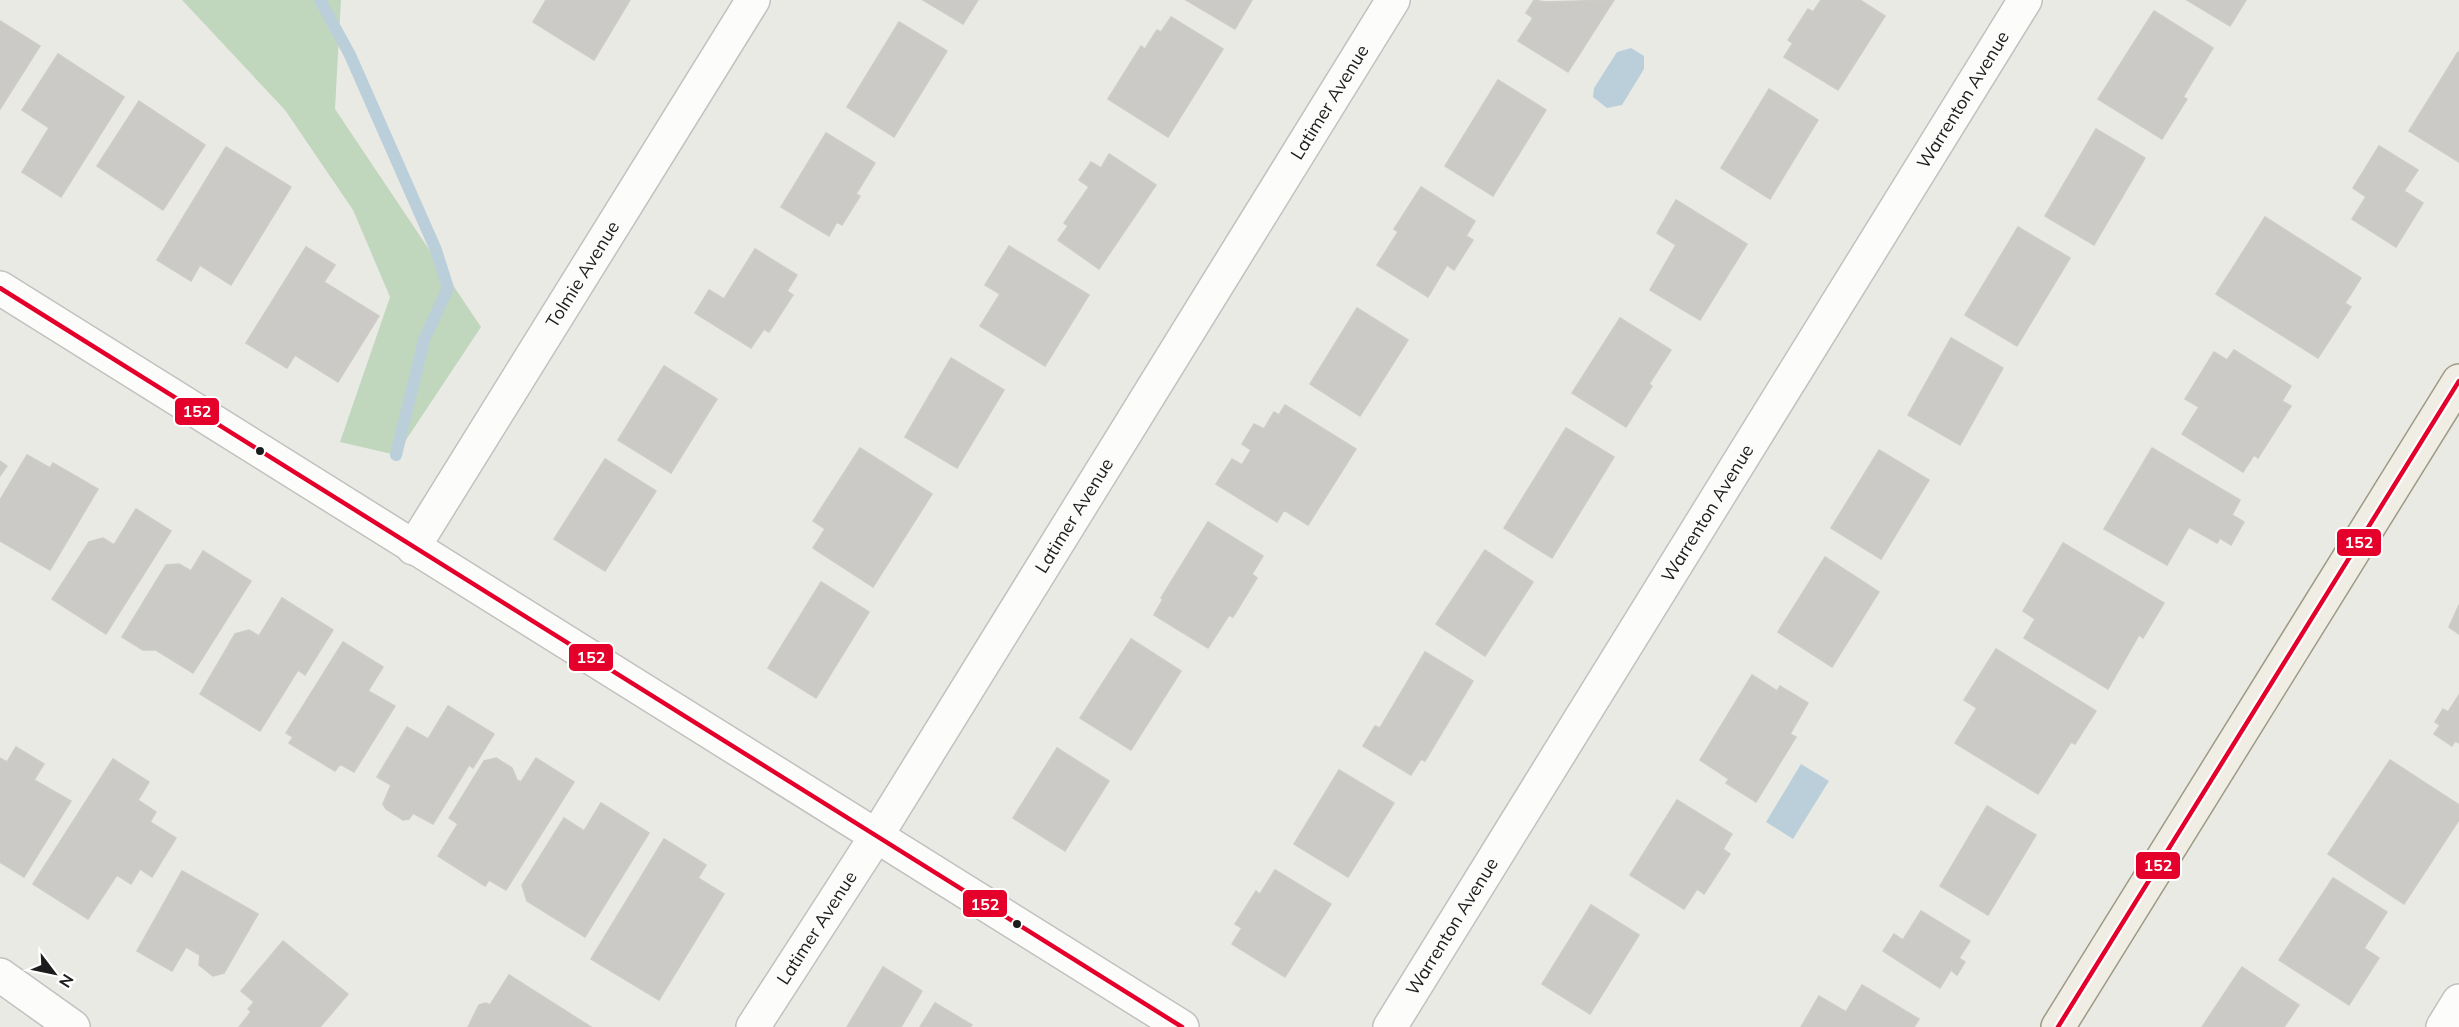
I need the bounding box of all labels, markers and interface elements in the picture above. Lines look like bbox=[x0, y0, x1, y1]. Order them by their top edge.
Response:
street label: Warrenton Avenue bbox=[1912, 27, 2014, 173]
street label: Latimer Avenue bbox=[1285, 40, 1374, 164]
street label: Tolmie Avenue bbox=[541, 216, 624, 332]
line badge: 152 bbox=[174, 397, 220, 426]
text: 152 bbox=[183, 401, 211, 421]
street label: Warrenton Avenue bbox=[1656, 440, 1758, 586]
unlabelled marker bbox=[254, 445, 266, 457]
street label: Latimer Avenue bbox=[1030, 454, 1118, 577]
line badge: 152 bbox=[2336, 528, 2382, 557]
text: 152 bbox=[2345, 532, 2373, 552]
line badge: 152 bbox=[568, 643, 614, 672]
text: 152 bbox=[577, 647, 605, 667]
line badge: 152 bbox=[2135, 851, 2181, 880]
street label: Warrenton Avenue bbox=[1400, 853, 1503, 999]
text: 152 bbox=[2144, 855, 2172, 875]
street label: Latimer Avenue bbox=[771, 866, 862, 989]
line badge: 152 bbox=[962, 889, 1008, 918]
text: 152 bbox=[971, 894, 999, 914]
unlabelled marker bbox=[1011, 918, 1023, 930]
north arrow bbox=[24, 943, 84, 1003]
text: N bbox=[55, 971, 78, 991]

